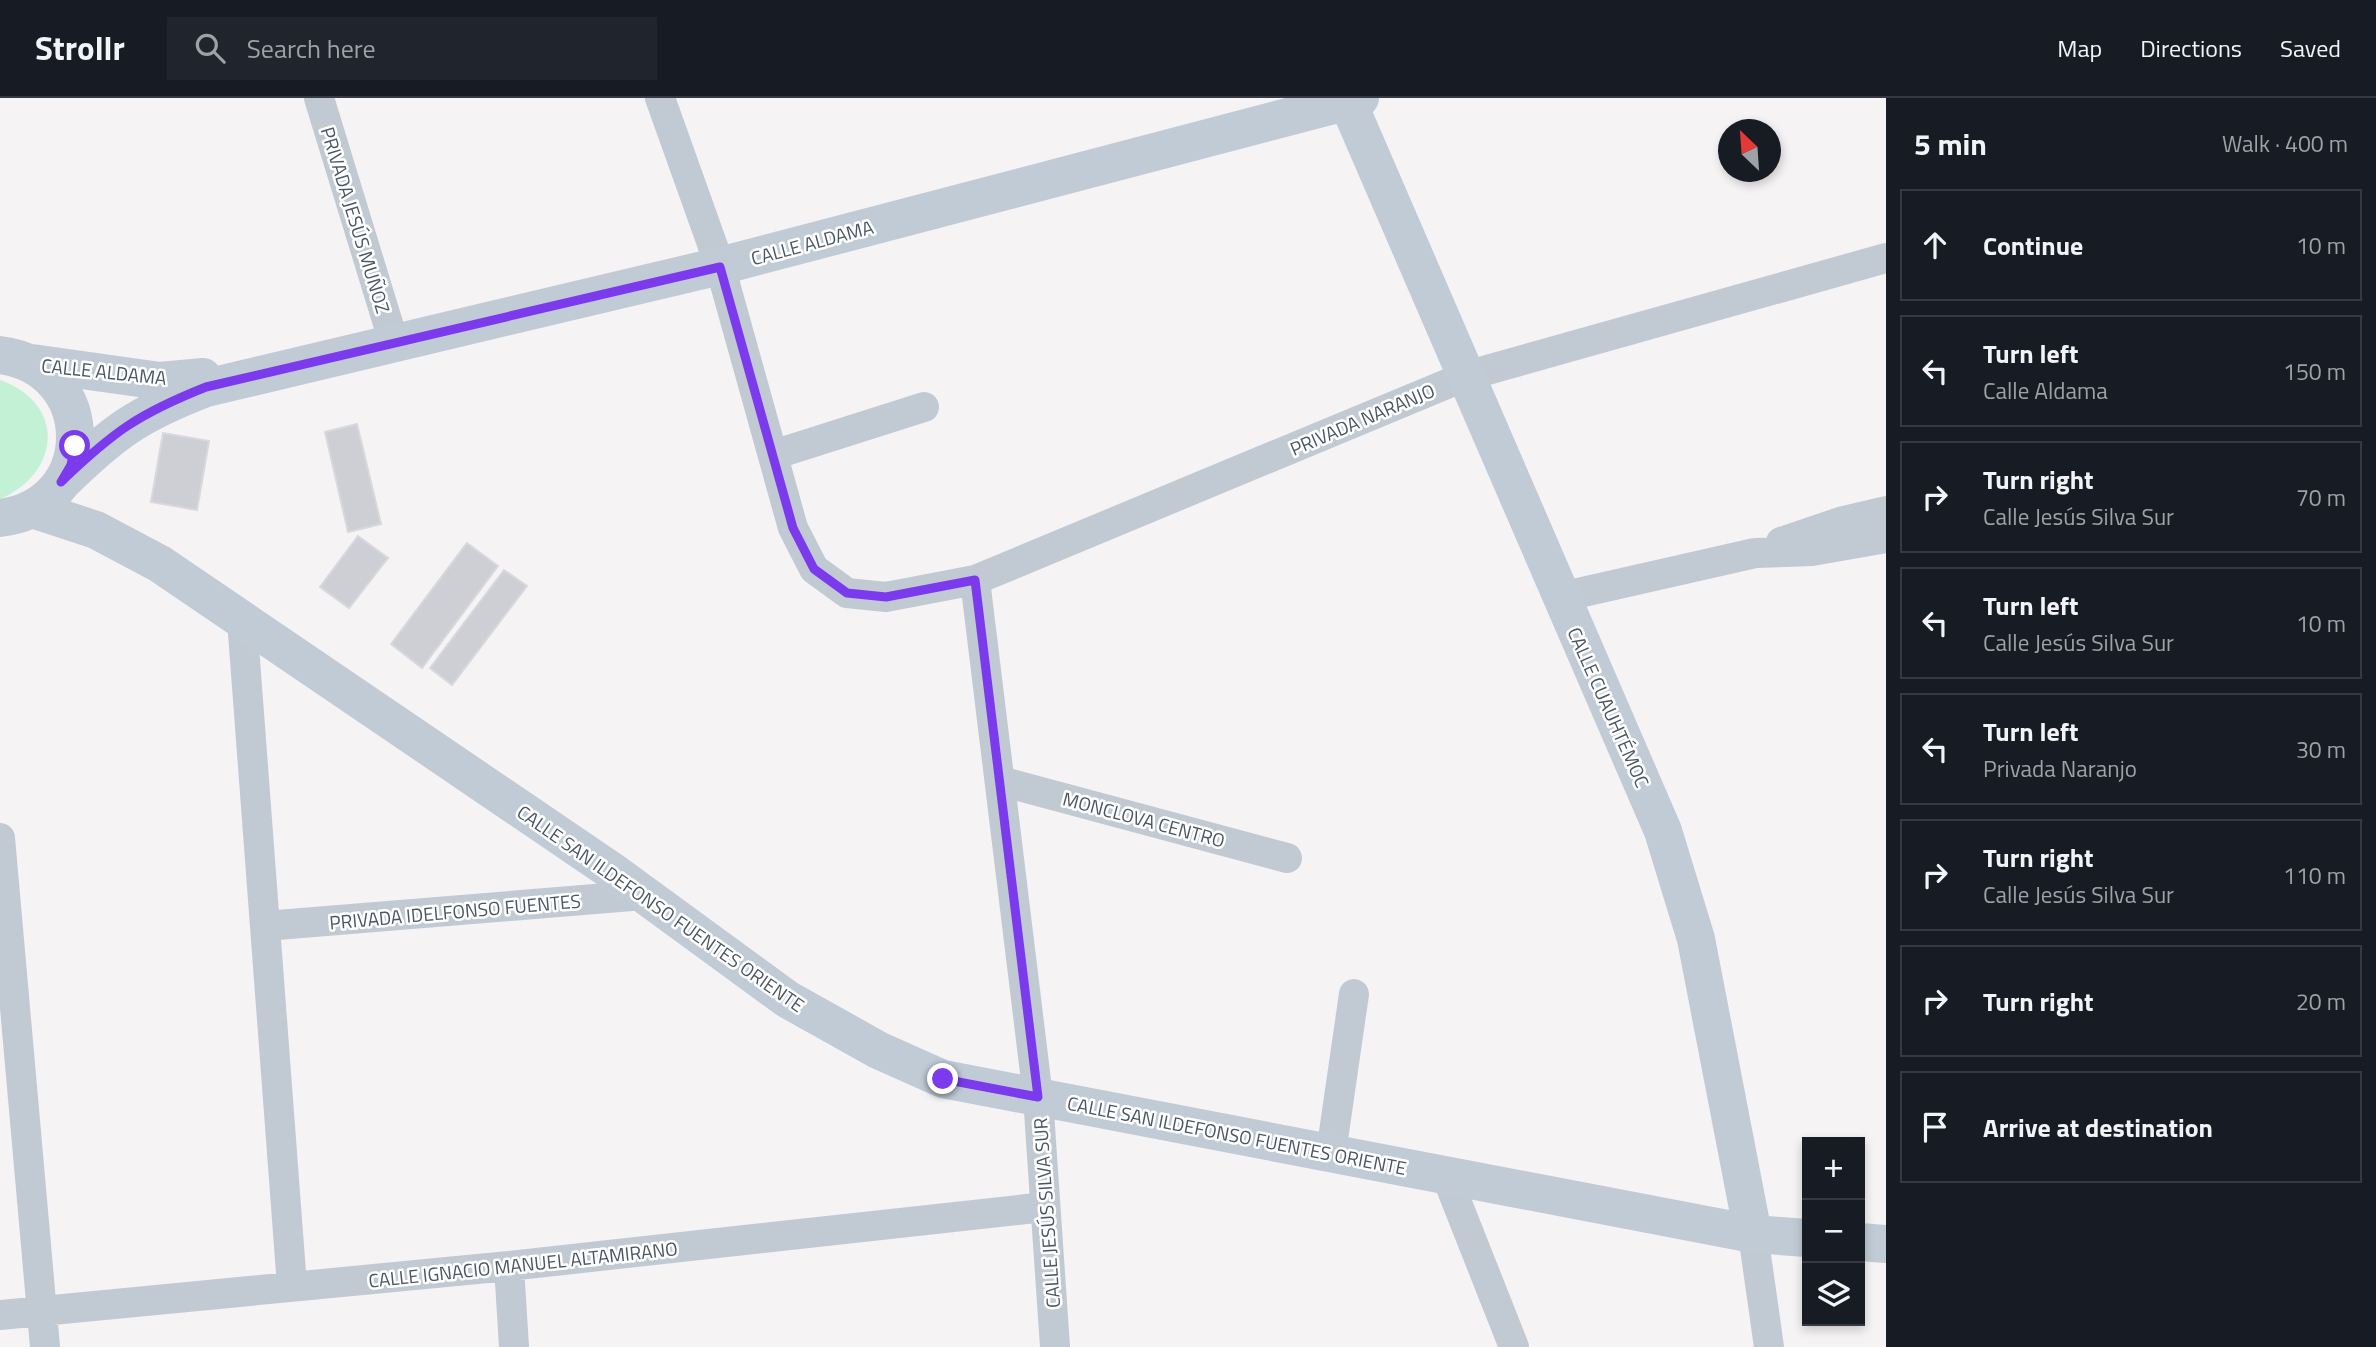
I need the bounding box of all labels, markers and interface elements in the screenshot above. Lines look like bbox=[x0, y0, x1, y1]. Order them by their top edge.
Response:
search box bbox=[167, 17, 657, 80]
text: Strollr bbox=[35, 23, 125, 73]
icon: search bbox=[191, 29, 229, 67]
text: Search here bbox=[247, 29, 376, 68]
text: Map bbox=[2057, 30, 2102, 66]
text: Directions bbox=[2140, 30, 2242, 66]
text: Saved bbox=[2280, 30, 2341, 66]
north arrow bbox=[1718, 119, 1781, 182]
text: 5 min bbox=[1914, 121, 1987, 167]
street label: PRIVADA JESÚS MUÑOZ bbox=[314, 123, 398, 317]
text: Walk · 400 m bbox=[2222, 126, 2348, 161]
street label: CALLE ALDAMA bbox=[748, 212, 876, 272]
icon: ahead bbox=[1916, 226, 1954, 264]
text: Continue bbox=[1983, 226, 2083, 265]
text: 10 m bbox=[2296, 228, 2346, 263]
text: Turn left bbox=[1983, 334, 2078, 373]
street label: CALLE ALDAMA bbox=[40, 350, 168, 392]
icon: left bbox=[1916, 352, 1954, 390]
text: 150 m bbox=[2283, 354, 2346, 389]
text: Calle Aldama bbox=[1983, 373, 2108, 408]
street label: PRIVADA NARANJO bbox=[1285, 375, 1439, 463]
route start bbox=[59, 430, 90, 461]
text: Turn right bbox=[1983, 460, 2094, 499]
icon: right bbox=[1916, 478, 1954, 516]
text: 70 m bbox=[2296, 480, 2346, 515]
text: Calle Jesús Silva Sur bbox=[1983, 499, 2174, 534]
text: Turn left bbox=[1983, 586, 2078, 625]
icon: left bbox=[1916, 604, 1954, 642]
text: 10 m bbox=[2296, 606, 2346, 641]
street label: CALLE CUAUHTÉMOC bbox=[1561, 622, 1657, 792]
text: Calle Jesús Silva Sur bbox=[1983, 625, 2174, 660]
text: Turn left bbox=[1983, 712, 2078, 751]
icon: left bbox=[1916, 730, 1954, 768]
text: 30 m bbox=[2296, 732, 2346, 767]
text: Privada Naranjo bbox=[1983, 751, 2137, 786]
street label: MONCLOVA CENTRO bbox=[1060, 783, 1228, 855]
street label: CALLE SAN ILDEFONSO FUENTES ORIENTE bbox=[511, 797, 811, 1019]
text: Turn right bbox=[1983, 838, 2094, 877]
icon: right bbox=[1916, 856, 1954, 894]
text: 110 m bbox=[2283, 858, 2346, 893]
text: Calle Jesús Silva Sur bbox=[1983, 877, 2174, 912]
street label: PRIVADA IDELFONSO FUENTES bbox=[328, 886, 582, 936]
icon: right bbox=[1916, 982, 1954, 1020]
text: Turn right bbox=[1983, 982, 2094, 1021]
text: 20 m bbox=[2296, 984, 2346, 1019]
route end bbox=[927, 1063, 958, 1094]
street label: CALLE SAN ILDEFONSO FUENTES ORIENTE bbox=[1065, 1088, 1409, 1182]
icon: arrive bbox=[1916, 1108, 1954, 1146]
text: Arrive at destination bbox=[1983, 1108, 2213, 1147]
street label: CALLE JESÚS SILVA SUR bbox=[1025, 1117, 1067, 1309]
map controls bbox=[1802, 1137, 1865, 1326]
button: + bbox=[1802, 1137, 1865, 1200]
button: − bbox=[1802, 1200, 1865, 1263]
street label: CALLE IGNACIO MANUEL ALTAMIRANO bbox=[367, 1233, 679, 1295]
button: layers bbox=[1802, 1263, 1865, 1326]

